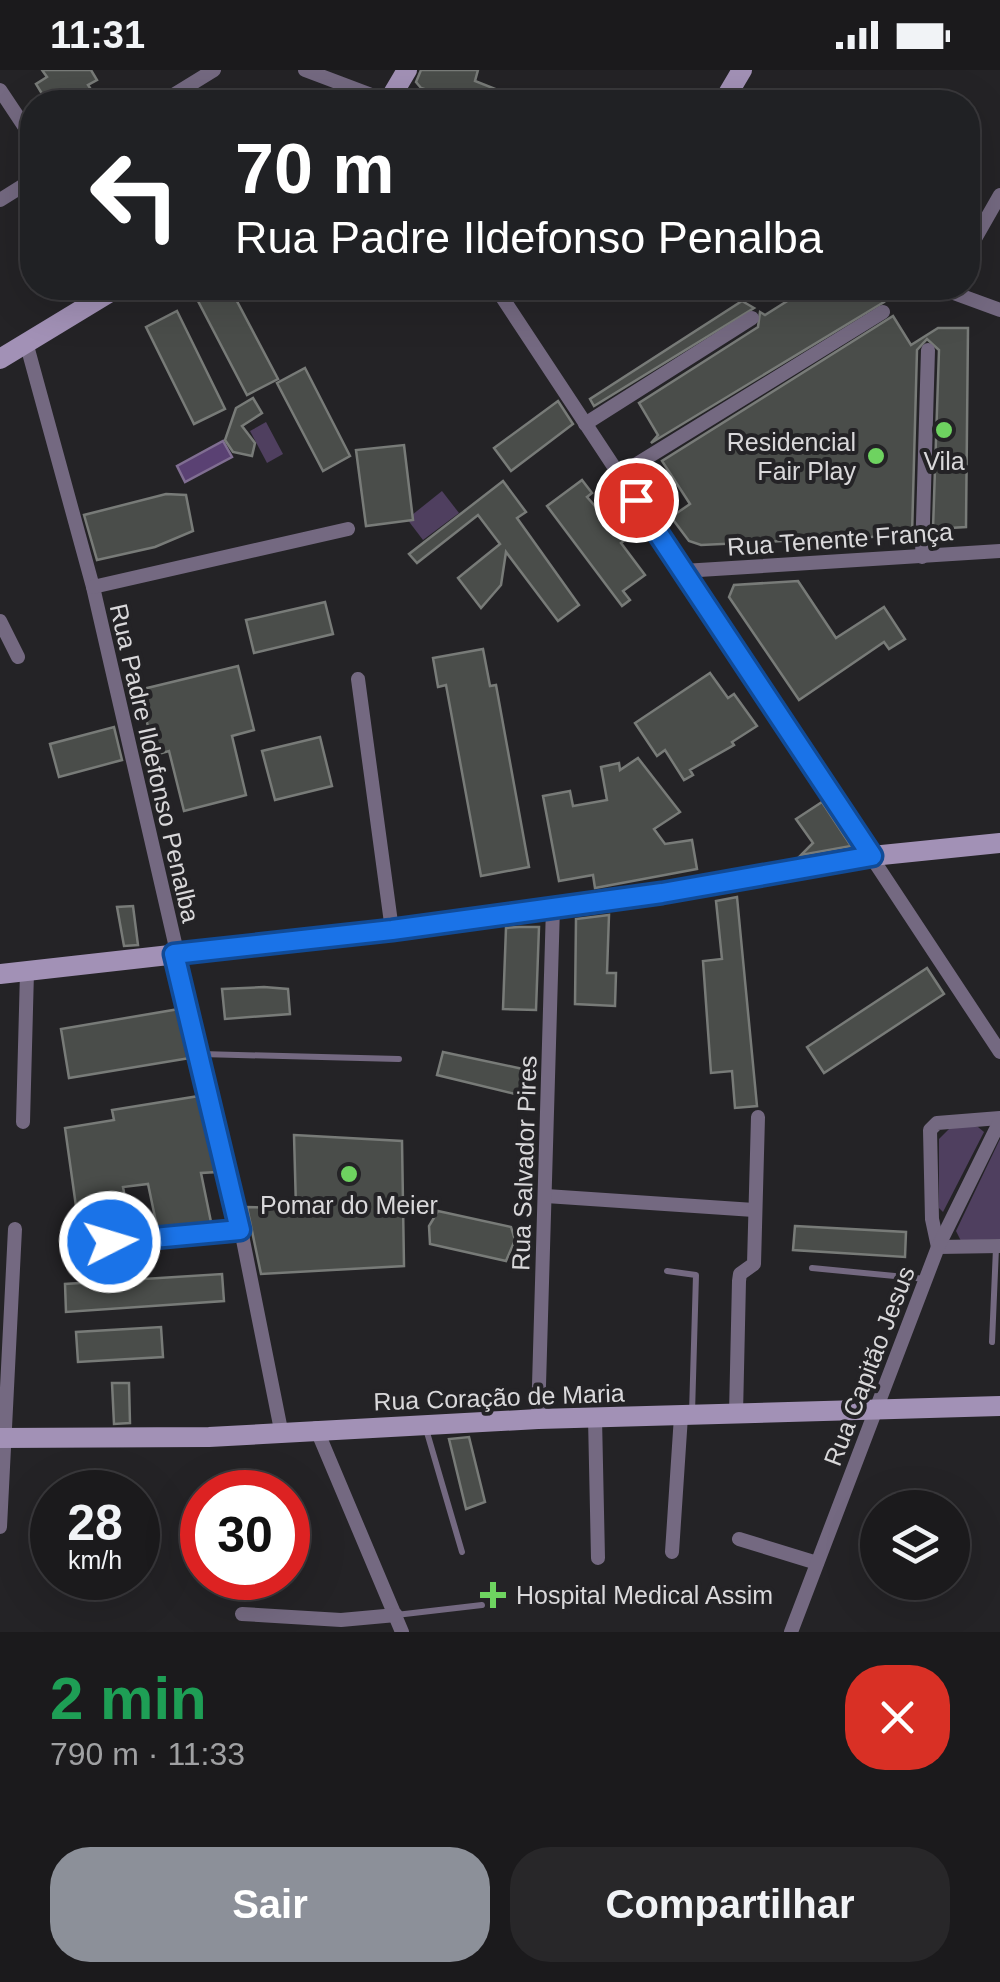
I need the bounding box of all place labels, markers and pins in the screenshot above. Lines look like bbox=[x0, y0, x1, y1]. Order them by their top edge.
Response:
marker: Vila bbox=[933, 419, 955, 441]
place label: Residencial Fair Play bbox=[727, 428, 856, 485]
marker: Residencial Fair Play bbox=[865, 445, 887, 467]
place label: Vila bbox=[923, 447, 965, 475]
pin bbox=[594, 458, 679, 543]
marker: Pomar do Meier bbox=[338, 1163, 360, 1185]
place label: Pomar do Meier bbox=[260, 1191, 438, 1219]
place label: Hospital Medical Assim bbox=[516, 1581, 773, 1609]
marker: Hospital Medical Assim bbox=[480, 1582, 506, 1608]

